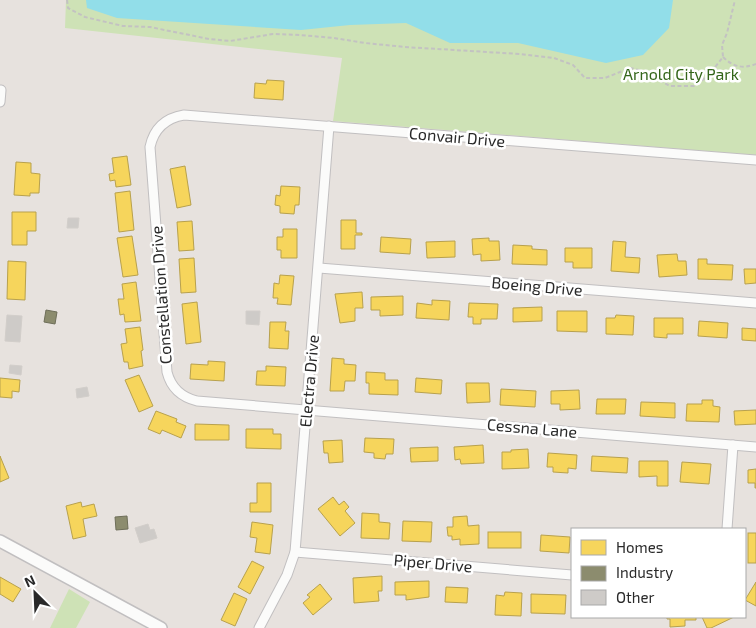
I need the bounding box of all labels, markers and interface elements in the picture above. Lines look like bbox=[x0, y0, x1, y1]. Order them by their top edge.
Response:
park label: Arnold City Park bbox=[623, 64, 739, 83]
street label: Convair Drive bbox=[408, 123, 506, 150]
street label: Constellation Drive bbox=[146, 225, 175, 365]
street label: Boeing Drive bbox=[491, 272, 583, 299]
street label: Electra Drive bbox=[295, 334, 322, 428]
street label: Cessna Lane bbox=[486, 414, 578, 441]
legend bbox=[571, 528, 746, 618]
text: Homes bbox=[616, 538, 663, 556]
street label: Piper Drive bbox=[393, 550, 473, 575]
text: Industry bbox=[616, 563, 673, 581]
north arrow bbox=[10, 568, 60, 618]
text: N bbox=[21, 571, 38, 590]
text: Other bbox=[616, 588, 655, 606]

